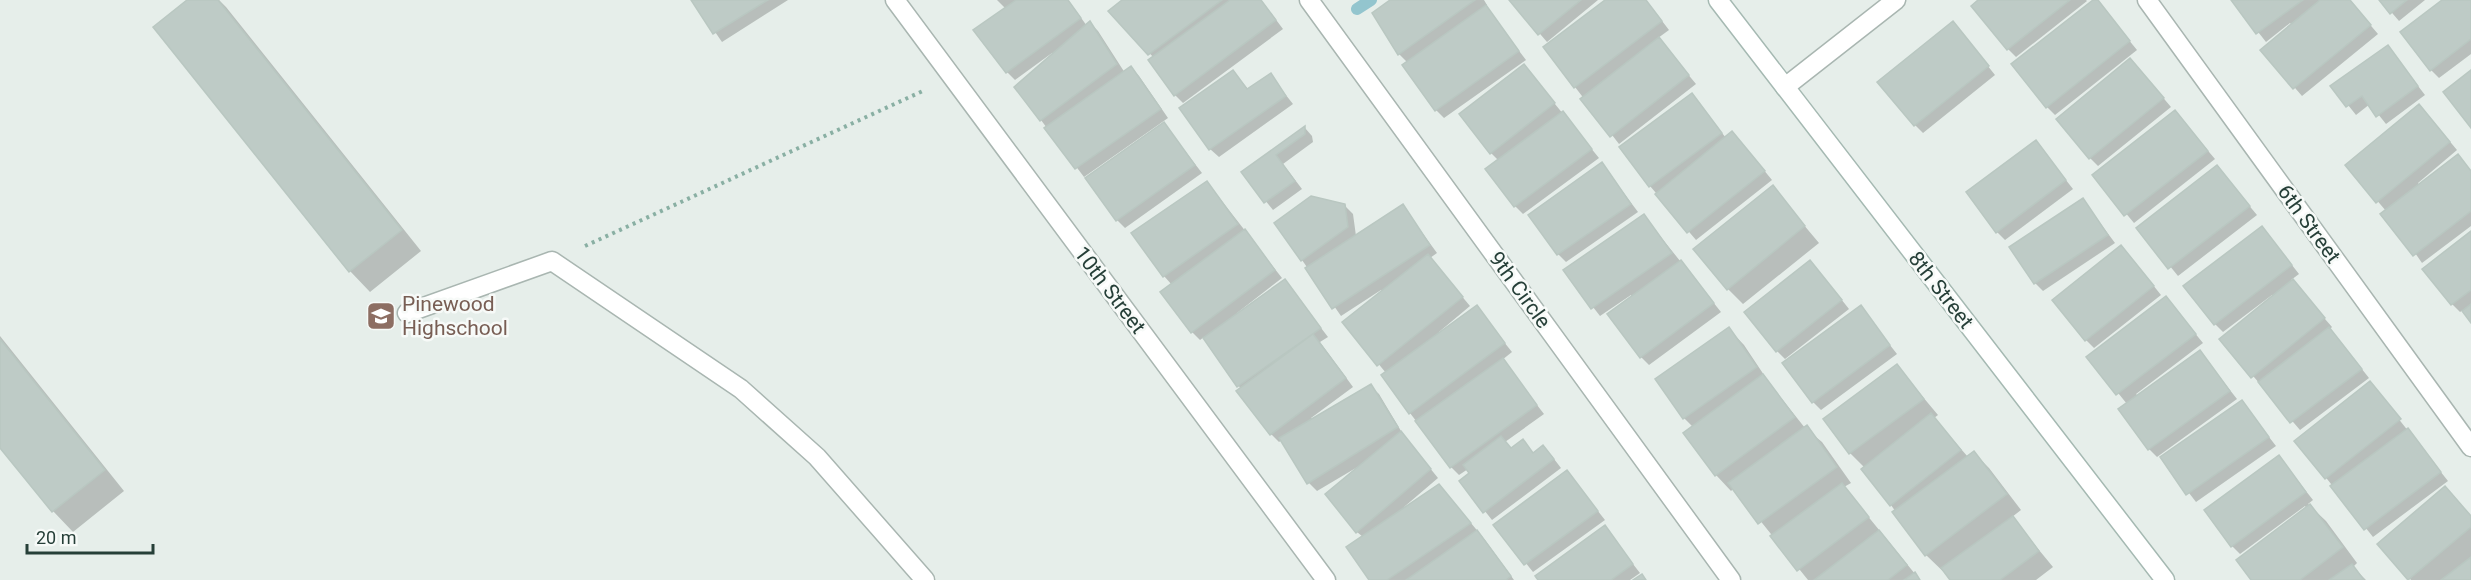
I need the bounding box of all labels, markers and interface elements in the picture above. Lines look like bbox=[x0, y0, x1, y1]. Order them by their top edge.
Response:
street label: 6th Street bbox=[2273, 180, 2345, 268]
street label: 10th Street bbox=[1070, 242, 1151, 338]
street label: 9th Circle bbox=[1484, 247, 1556, 333]
street label: 8th Street bbox=[1904, 247, 1978, 333]
place label: Pinewood Highschool bbox=[402, 292, 508, 340]
school or university icon: Pinewood Highschool bbox=[365, 300, 397, 332]
scale bar bbox=[27, 517, 153, 555]
text: 20 m bbox=[36, 527, 76, 548]

